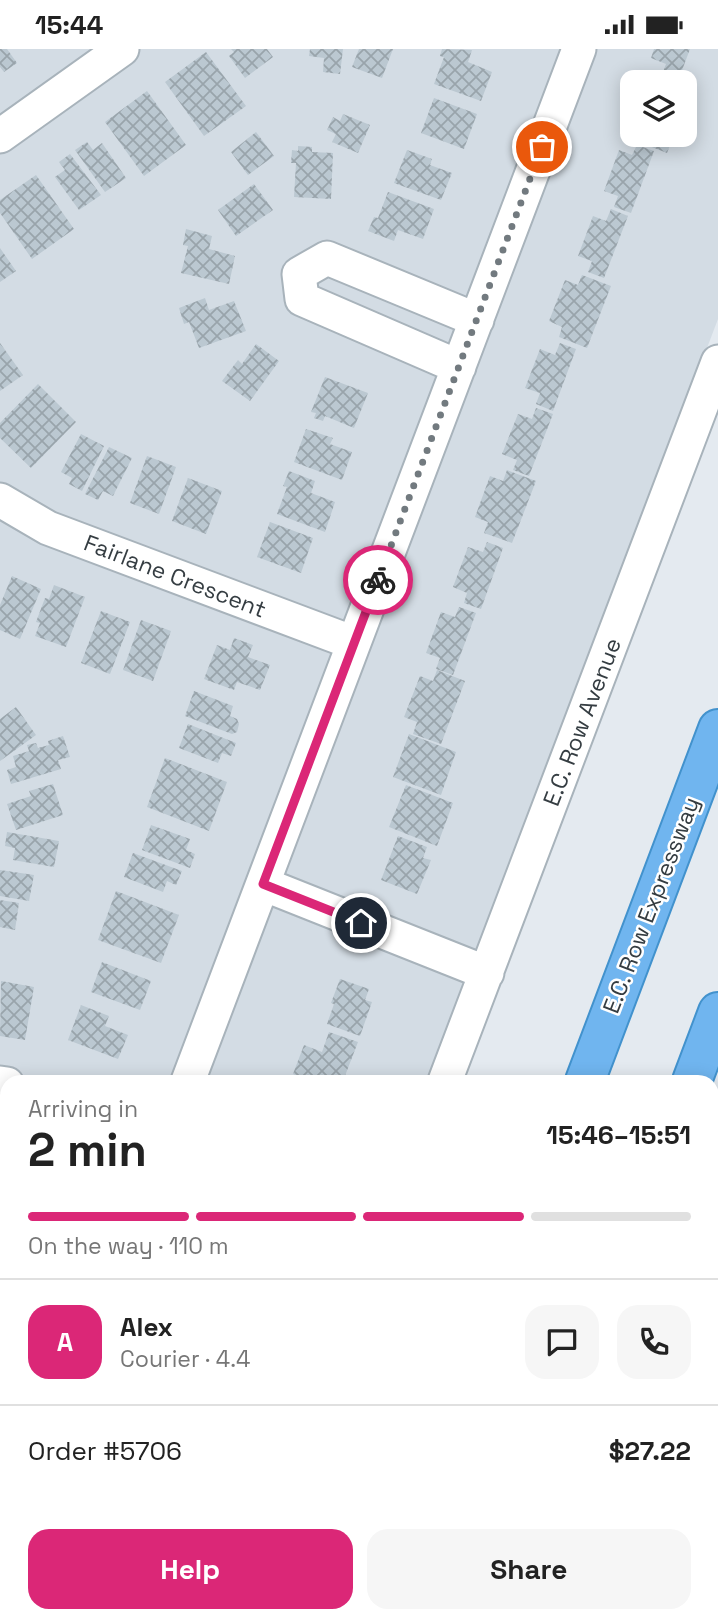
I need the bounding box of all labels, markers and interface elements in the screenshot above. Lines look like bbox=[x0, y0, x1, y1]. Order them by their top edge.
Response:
text: 15:44 bbox=[35, 8, 103, 42]
map controls bbox=[620, 70, 697, 147]
button: layers bbox=[620, 70, 697, 147]
pin bbox=[512, 117, 572, 177]
icon: bag bbox=[523, 128, 561, 166]
street label: Fairlane Crescent bbox=[80, 527, 270, 625]
courier bbox=[343, 545, 413, 615]
icon: bike bbox=[359, 561, 397, 599]
street label: E.C. Row Avenue bbox=[536, 634, 628, 810]
street label: E.C. Row Expressway bbox=[596, 793, 706, 1017]
pin bbox=[331, 893, 391, 953]
icon: home bbox=[342, 904, 380, 942]
text: Arriving in bbox=[28, 1094, 138, 1124]
text: 15:46–15:51 bbox=[546, 1118, 691, 1152]
text: 2 min bbox=[28, 1121, 147, 1179]
text: On the way · 110 m bbox=[28, 1231, 229, 1261]
button: chat bbox=[525, 1305, 599, 1379]
button: phone bbox=[617, 1305, 691, 1379]
text: Alex bbox=[120, 1310, 173, 1344]
text: A bbox=[57, 1325, 73, 1359]
text: Courier · 4.4 bbox=[120, 1344, 250, 1374]
text: Order #5706 bbox=[28, 1434, 182, 1468]
text: $27.22 bbox=[609, 1434, 691, 1468]
button: Help bbox=[28, 1529, 353, 1609]
button: Share bbox=[367, 1529, 691, 1609]

